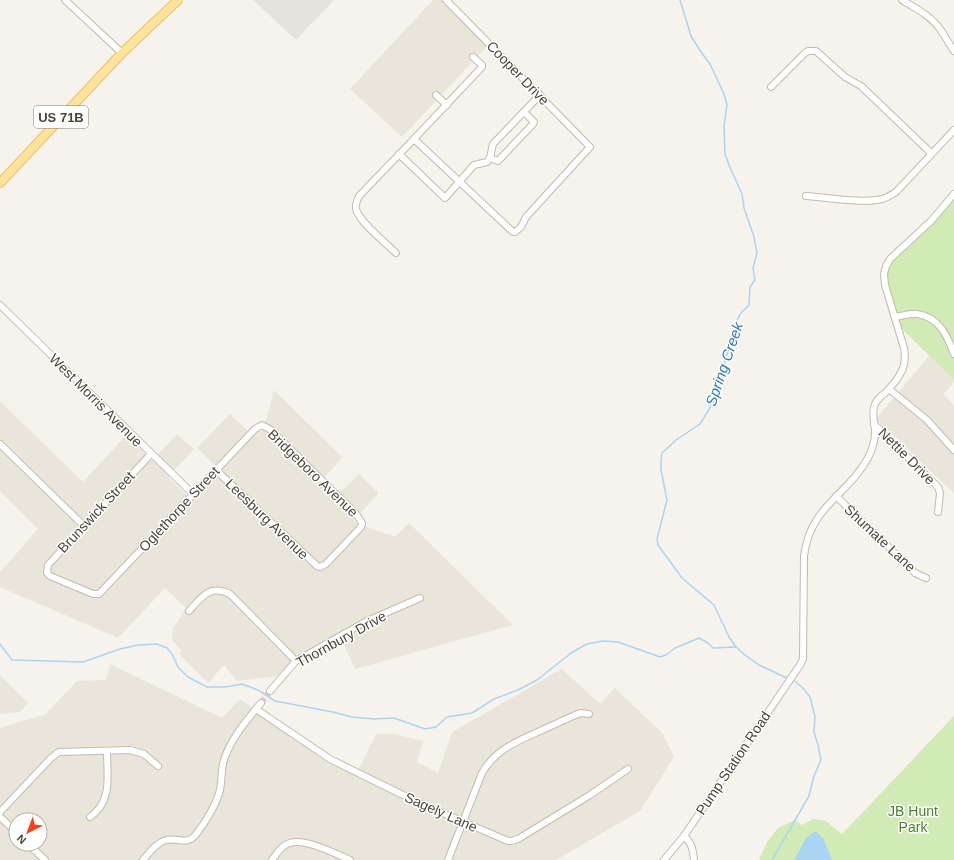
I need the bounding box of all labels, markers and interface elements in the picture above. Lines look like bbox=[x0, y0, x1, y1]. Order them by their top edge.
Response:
street label: Cooper Drive bbox=[484, 38, 553, 108]
road number: US 71B bbox=[34, 106, 88, 128]
water label: Spring Creek bbox=[702, 318, 747, 408]
street label: West Morris Avenue bbox=[46, 350, 146, 450]
street label: Nettie Drive bbox=[875, 424, 939, 488]
street label: Bridgeboro Avenue bbox=[265, 426, 361, 520]
street label: Oglethorpe Street bbox=[135, 463, 223, 555]
street label: Brunswick Street bbox=[54, 468, 138, 556]
street label: Leesburg Avenue bbox=[222, 475, 312, 563]
street label: Shumate Lane bbox=[841, 501, 919, 575]
street label: Thornbury Drive bbox=[293, 608, 389, 670]
street label: Pump Station Road bbox=[692, 708, 774, 818]
street label: Sagely Lane bbox=[402, 789, 480, 835]
park label: JB Hunt Park bbox=[888, 803, 938, 835]
north arrow bbox=[8, 812, 48, 852]
text: N bbox=[14, 832, 28, 847]

